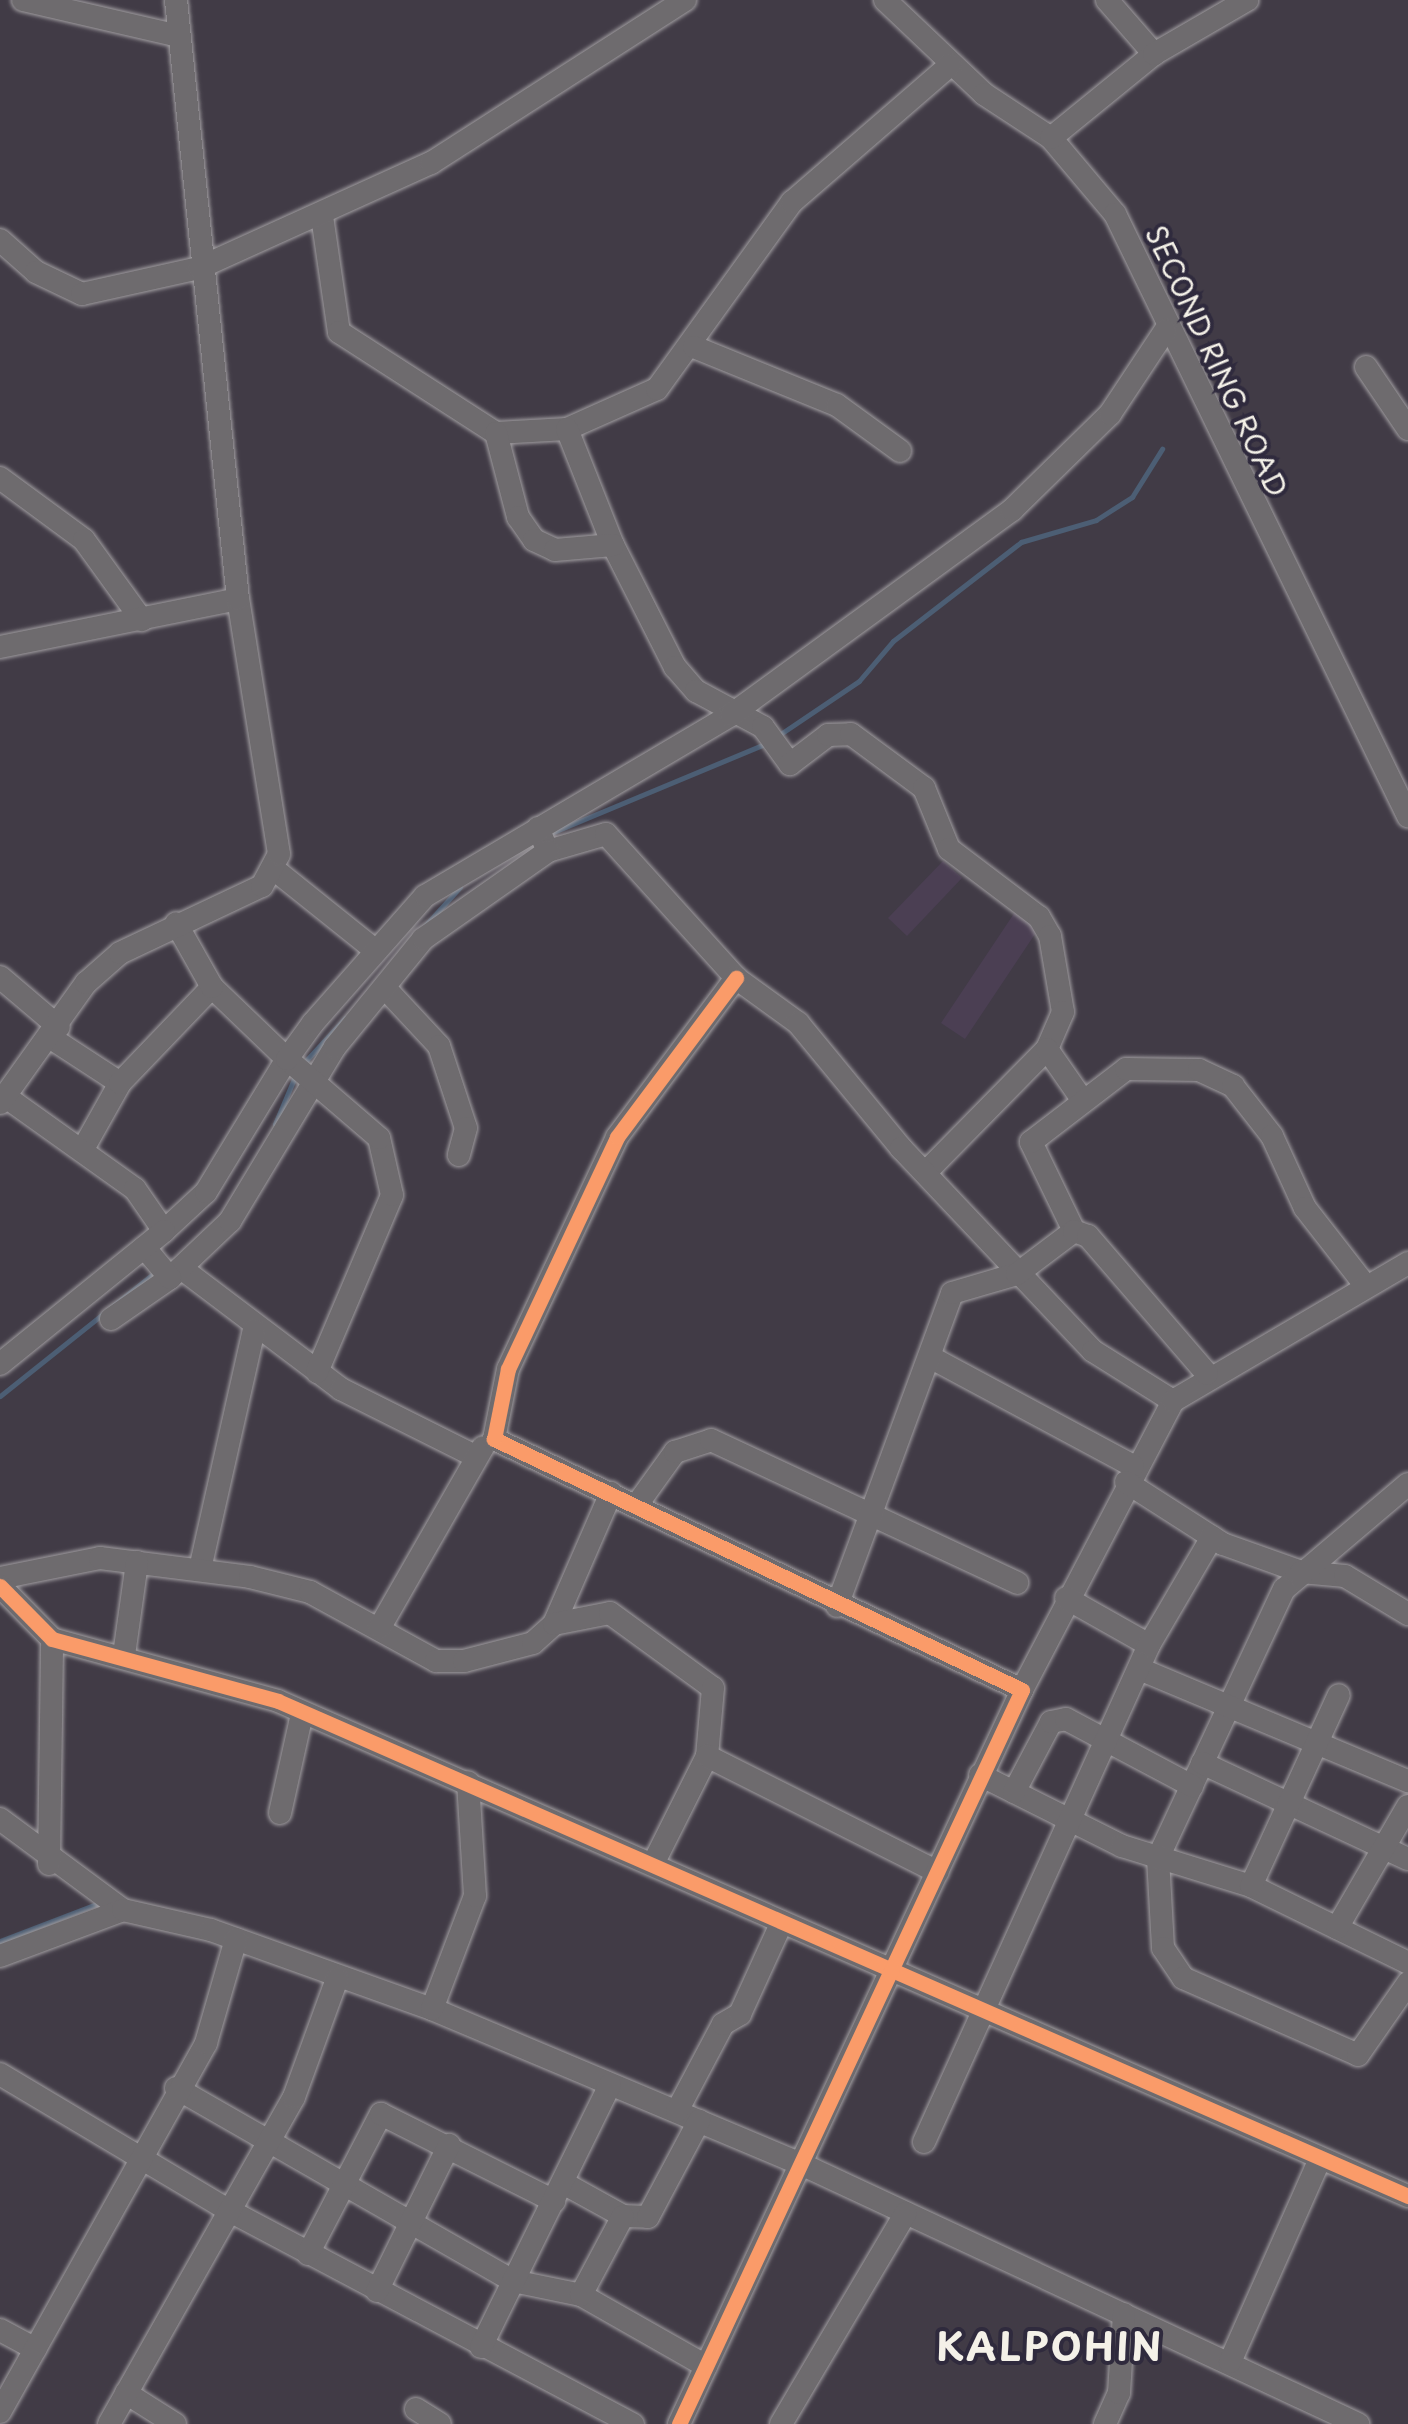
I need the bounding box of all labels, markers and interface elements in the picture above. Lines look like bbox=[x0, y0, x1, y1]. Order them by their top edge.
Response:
street label: SECOND RING ROAD bbox=[1139, 218, 1295, 504]
district label: KALPOHIN bbox=[938, 2323, 1162, 2369]

